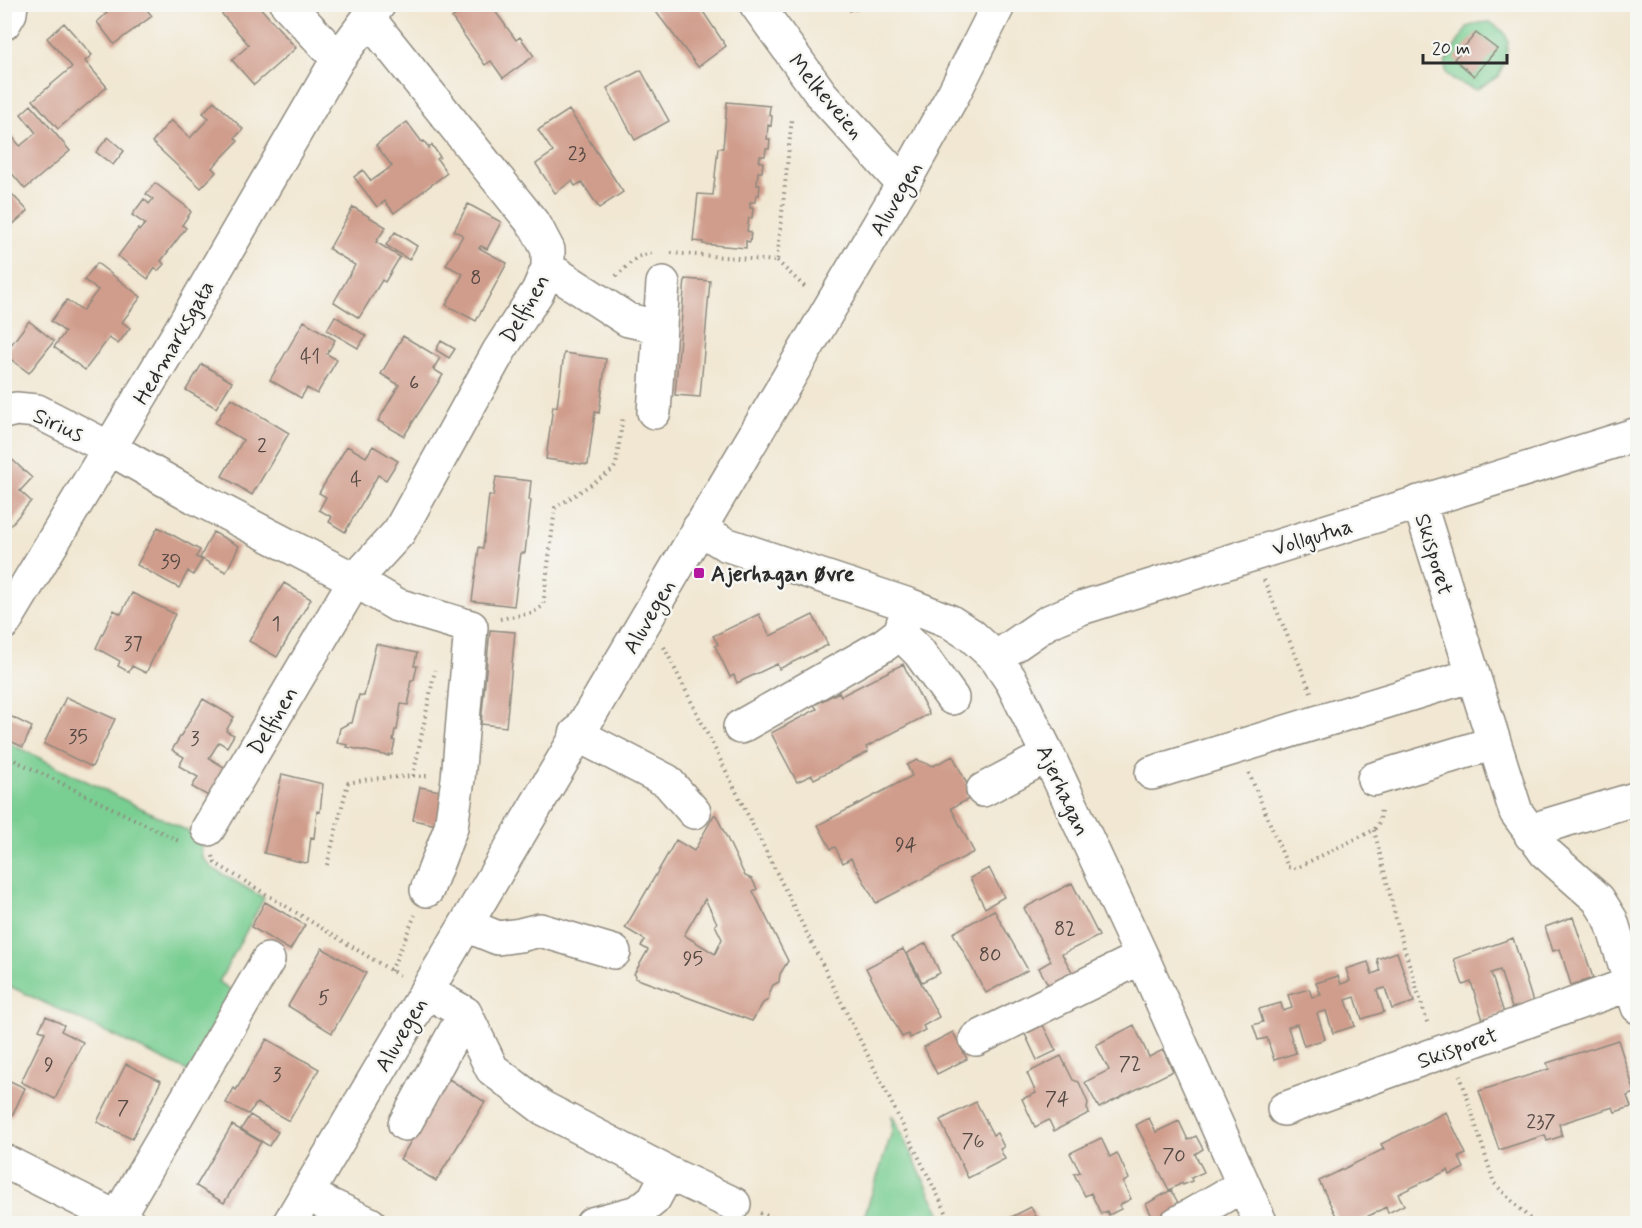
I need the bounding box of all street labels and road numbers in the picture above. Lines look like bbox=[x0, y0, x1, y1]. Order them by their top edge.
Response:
street label: Melkeveien bbox=[781, 49, 869, 146]
street label: Aluvegen bbox=[864, 157, 932, 243]
street label: Delfinen bbox=[495, 269, 557, 349]
street label: Hedmarksgata bbox=[128, 276, 223, 411]
street label: Sirius bbox=[28, 402, 88, 449]
street label: Skisporet bbox=[1407, 510, 1459, 599]
street label: Vollgutua bbox=[1269, 512, 1356, 564]
street label: Aluvegen bbox=[617, 575, 685, 661]
street label: Delfinen bbox=[242, 682, 305, 761]
street label: Ajerhagan bbox=[1028, 741, 1095, 841]
street label: Aluvegen bbox=[369, 993, 437, 1079]
street label: Skisporet bbox=[1414, 1021, 1502, 1076]

